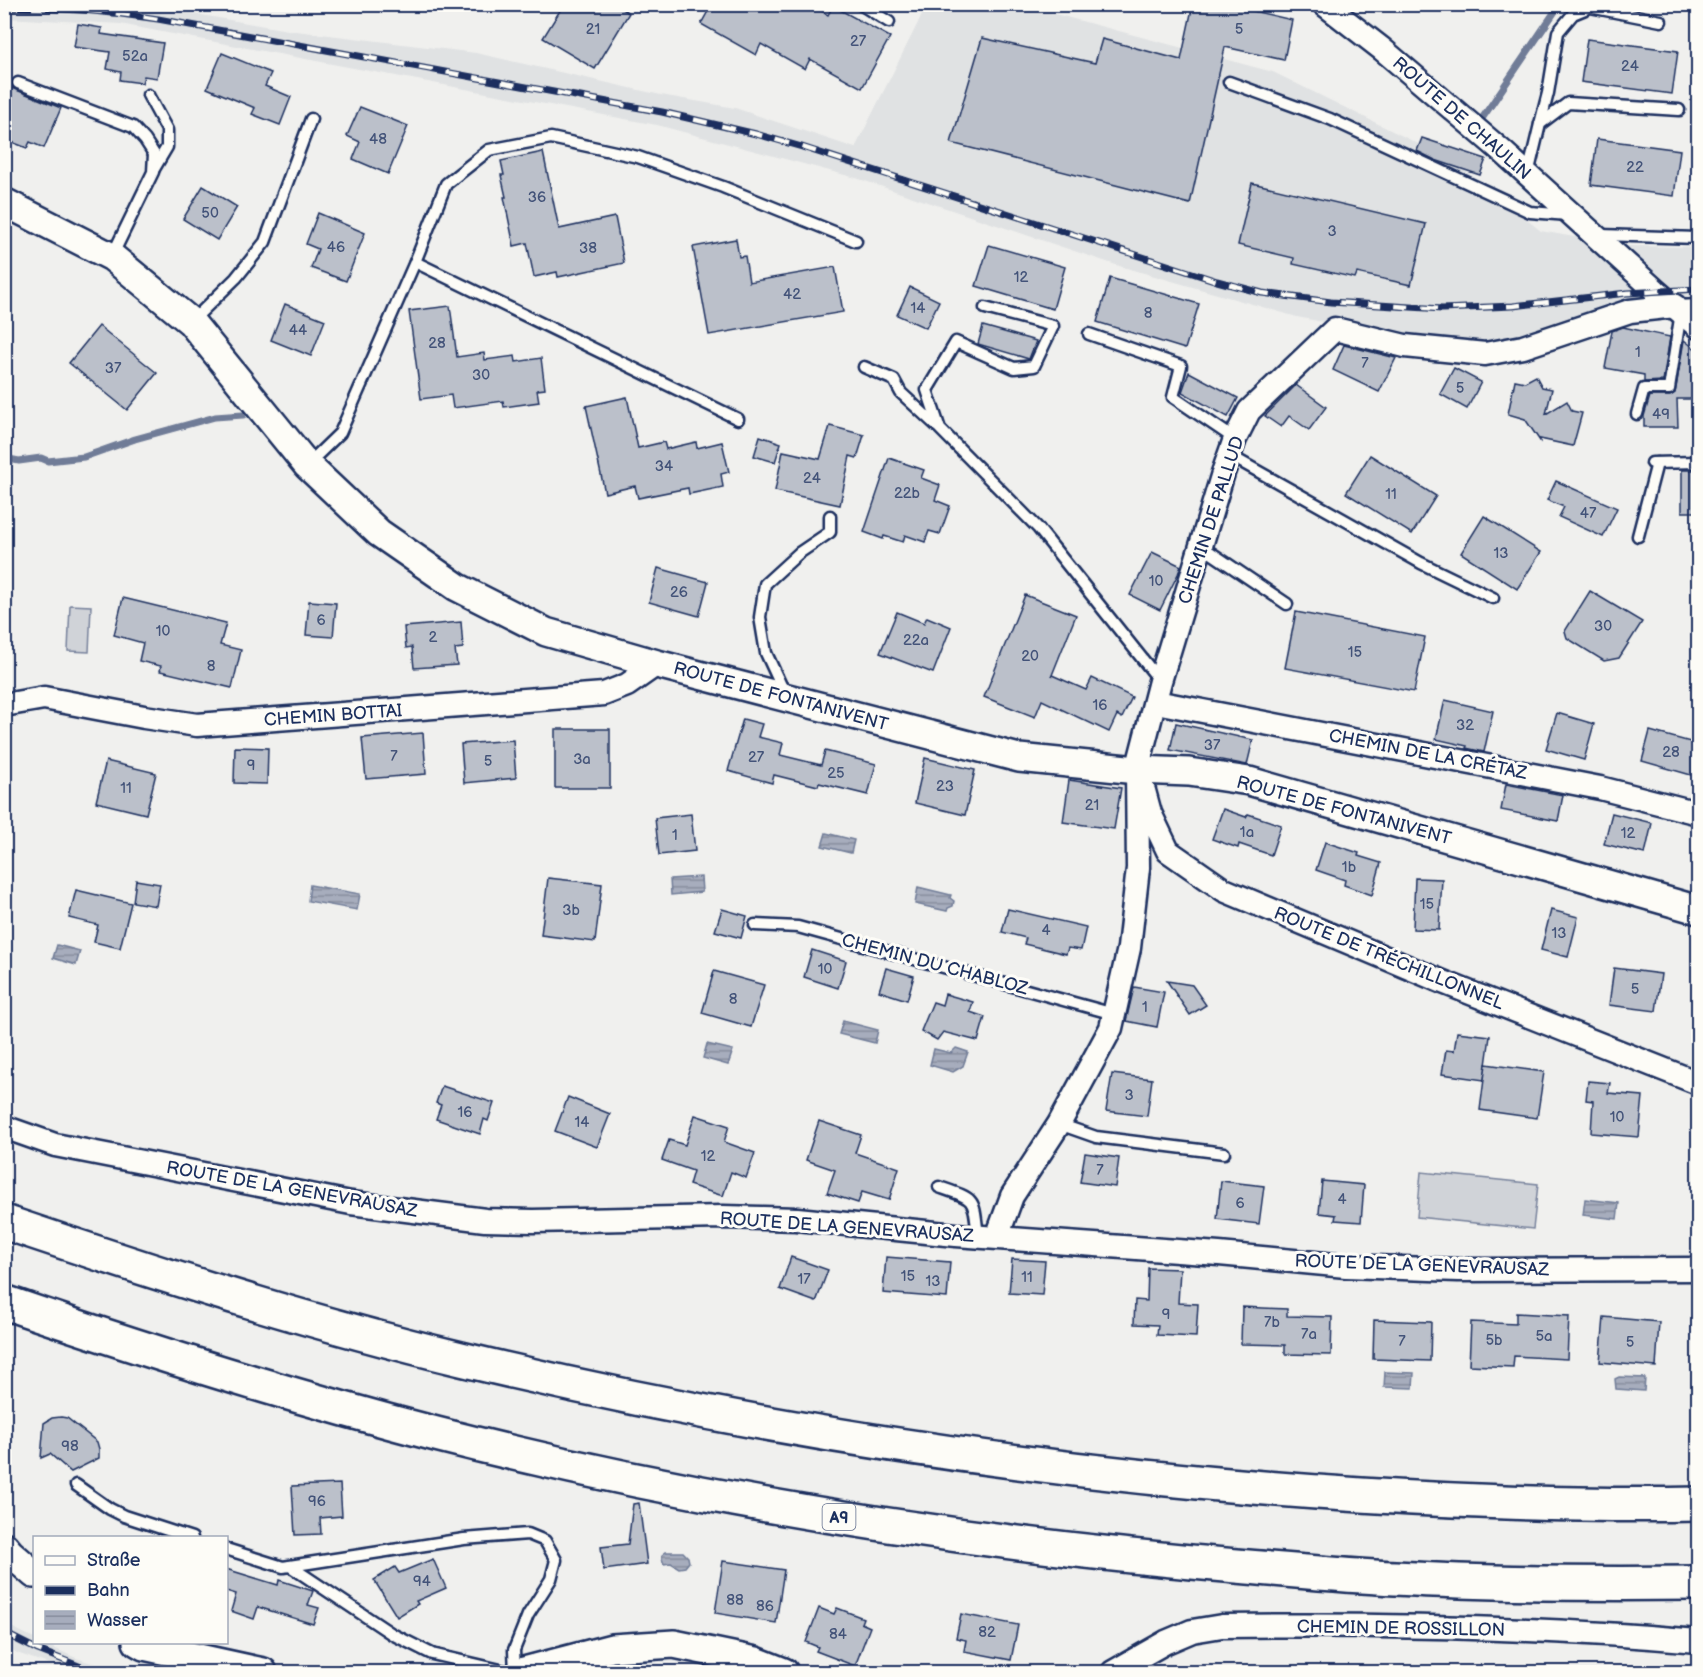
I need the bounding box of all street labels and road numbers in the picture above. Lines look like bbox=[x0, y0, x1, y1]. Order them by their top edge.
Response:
street label: ROUTE DE CHAULIN bbox=[1388, 53, 1535, 184]
street label: CHEMIN DE PALLUD bbox=[1174, 434, 1249, 607]
street label: ROUTE DE FONTANIVENT bbox=[671, 658, 891, 735]
street label: CHEMIN BOTTAI bbox=[263, 700, 403, 731]
street label: CHEMIN DE LA CRÉTAZ bbox=[1327, 723, 1529, 784]
street label: ROUTE DE FONTANIVENT bbox=[1234, 772, 1454, 849]
street label: ROUTE DE TRÉCHILLONNEL bbox=[1271, 901, 1508, 1015]
street label: CHEMIN DU CHABLOZ bbox=[840, 930, 1030, 999]
street label: ROUTE DE LA GENEVRAUSAZ bbox=[165, 1157, 419, 1222]
street label: ROUTE DE LA GENEVRAUSAZ bbox=[719, 1208, 975, 1247]
street label: ROUTE DE LA GENEVRAUSAZ bbox=[1294, 1251, 1550, 1280]
road number: A9 bbox=[822, 1504, 856, 1530]
street label: CHEMIN DE ROSSILLON bbox=[1297, 1616, 1505, 1641]

